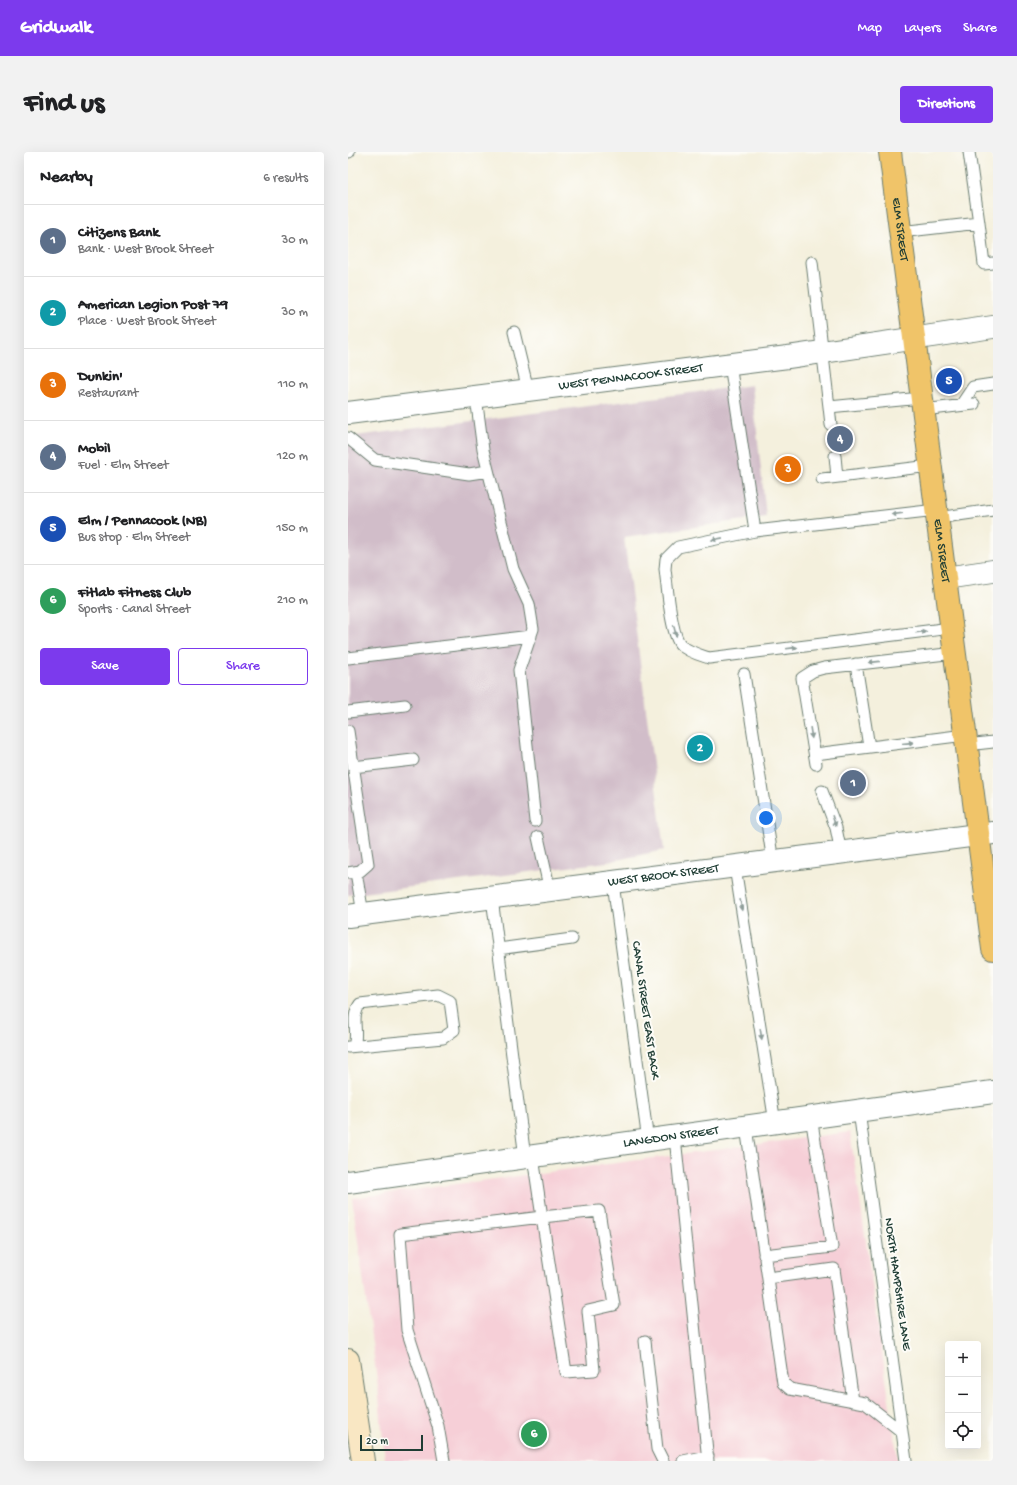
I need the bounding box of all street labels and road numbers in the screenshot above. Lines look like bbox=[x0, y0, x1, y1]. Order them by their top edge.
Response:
street label: ELM STREET bbox=[888, 197, 912, 263]
street label: WEST PENNACOOK STREET bbox=[558, 360, 705, 394]
street label: ELM STREET bbox=[930, 518, 953, 584]
street label: WEST BROOK STREET bbox=[607, 861, 721, 890]
street label: CANAL STREET EAST BACK bbox=[628, 940, 662, 1082]
street label: LANGDON STREET bbox=[622, 1123, 720, 1151]
street label: NORTH HAMPSHIRE LANE bbox=[880, 1217, 914, 1352]

